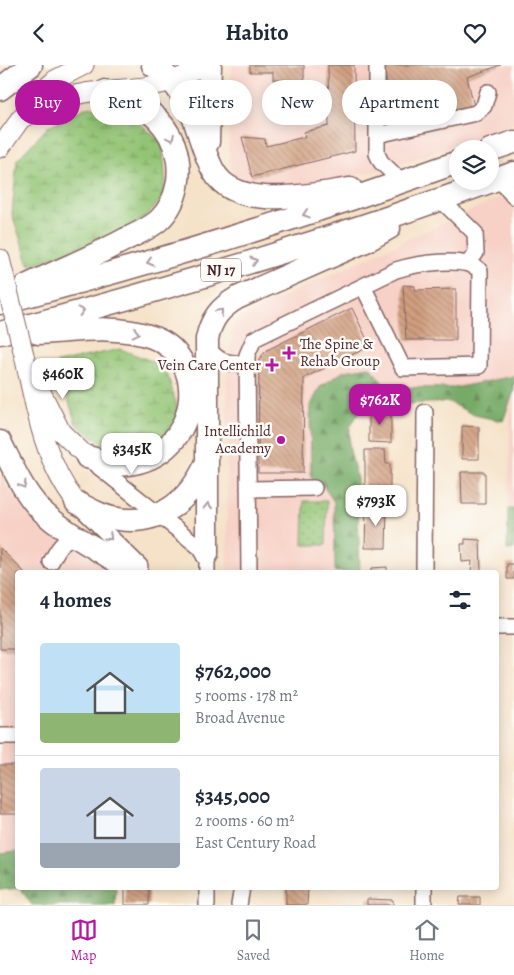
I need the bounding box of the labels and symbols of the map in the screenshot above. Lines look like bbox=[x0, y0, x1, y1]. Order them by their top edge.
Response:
one-way arrow bbox=[165, 133, 175, 142]
one-way arrow bbox=[302, 209, 310, 219]
one-way arrow bbox=[146, 256, 155, 267]
one-way arrow bbox=[249, 256, 257, 266]
road number: NJ 17 bbox=[201, 259, 241, 281]
one-way arrow bbox=[76, 307, 85, 317]
one-way arrow bbox=[214, 308, 223, 317]
one-way arrow bbox=[131, 327, 140, 338]
place label: The Spine & Rehab Group bbox=[300, 334, 380, 371]
marker: The Spine & Rehab Group bbox=[282, 346, 296, 360]
place label: Vein Care Center bbox=[157, 355, 261, 375]
pin: $460K bbox=[28, 357, 98, 400]
marker: Vein Care Center bbox=[265, 358, 279, 372]
pin: $762K bbox=[345, 383, 415, 426]
place label: Intellichild Academy bbox=[204, 421, 272, 458]
pin: $345K bbox=[97, 433, 167, 475]
marker: Intellichild Academy bbox=[275, 434, 287, 446]
one-way arrow bbox=[17, 480, 26, 489]
pin: $793K bbox=[341, 485, 411, 527]
one-way arrow bbox=[203, 502, 213, 510]
one-way arrow bbox=[103, 531, 112, 540]

